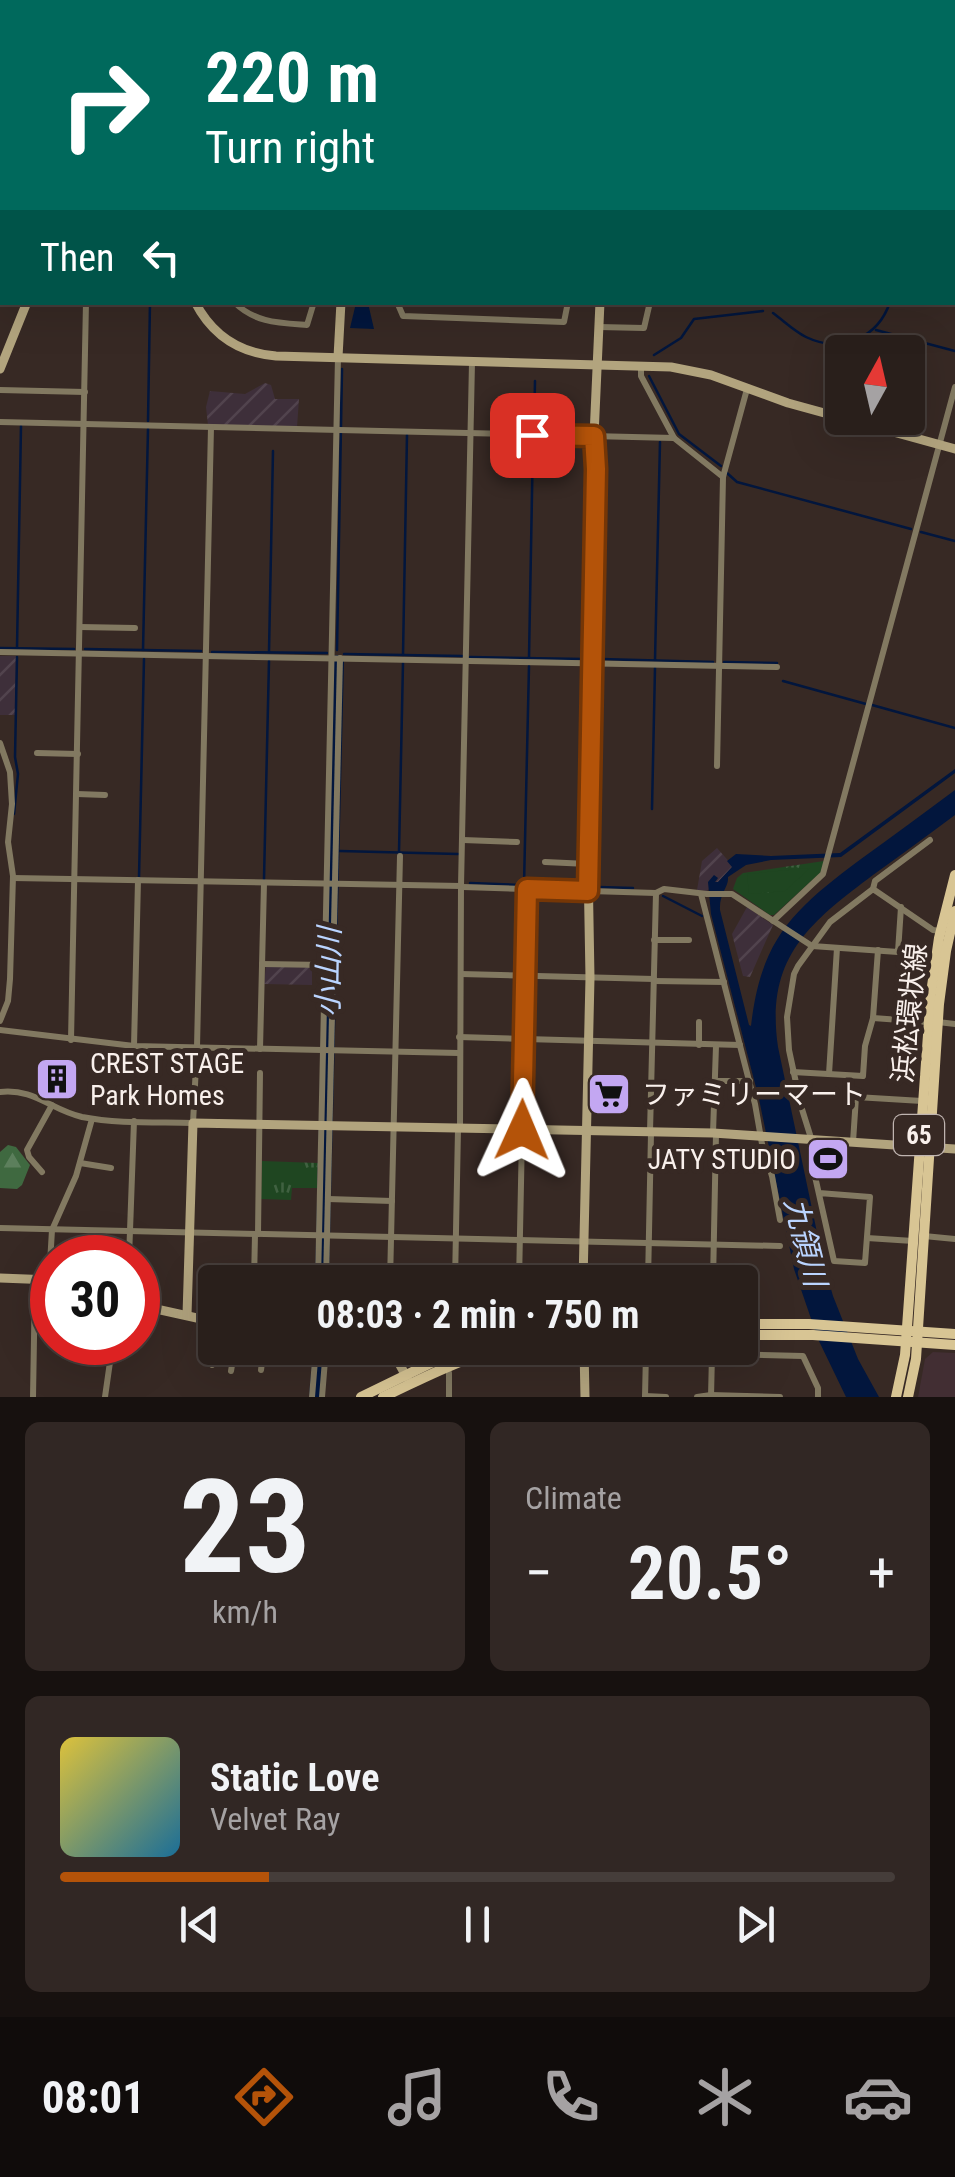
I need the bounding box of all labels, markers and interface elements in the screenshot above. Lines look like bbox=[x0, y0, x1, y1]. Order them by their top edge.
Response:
text: 220 m bbox=[205, 37, 379, 119]
icon: right bbox=[40, 40, 170, 170]
text: Turn right bbox=[205, 121, 375, 174]
icon: left bbox=[134, 230, 189, 285]
text: Then bbox=[40, 236, 114, 280]
north arrow bbox=[825, 335, 925, 435]
map controls bbox=[825, 335, 925, 435]
pin bbox=[490, 393, 575, 478]
icon: arrive bbox=[505, 408, 560, 463]
water label: 小山川 bbox=[310, 924, 347, 1017]
street label: 浜松環状線 bbox=[886, 942, 933, 1084]
place label: CREST STAGE Park Homes bbox=[90, 1047, 244, 1112]
building icon: CREST STAGE Park Homes bbox=[34, 1056, 80, 1102]
supermarket icon: ファミリーマート bbox=[586, 1071, 632, 1117]
position arrow bbox=[470, 1078, 574, 1182]
place label: ファミリーマート bbox=[642, 1078, 866, 1111]
road number: 65 bbox=[894, 1115, 944, 1155]
sports icon: JATY STUDIO bbox=[805, 1136, 851, 1182]
place label: JATY STUDIO bbox=[648, 1143, 796, 1176]
water label: 九領川 bbox=[778, 1194, 834, 1293]
speed limit sign: 30 bbox=[30, 1235, 160, 1365]
text: 08:03 · 2 min · 750 m bbox=[317, 1293, 639, 1337]
text: 23 bbox=[179, 1451, 311, 1604]
text: Climate bbox=[525, 1479, 622, 1517]
text: 20.5° bbox=[628, 1529, 792, 1617]
text: − bbox=[525, 1541, 553, 1605]
text: + bbox=[868, 1541, 895, 1605]
text: km/h bbox=[212, 1593, 278, 1631]
text: Static Love bbox=[210, 1756, 379, 1800]
text: Velvet Ray bbox=[210, 1800, 340, 1838]
icon: previous bbox=[172, 1897, 227, 1952]
icon: pause bbox=[450, 1897, 505, 1952]
icon: next bbox=[728, 1897, 783, 1952]
icon: directions bbox=[229, 2062, 299, 2132]
icon: music bbox=[382, 2062, 452, 2132]
icon: phone bbox=[536, 2062, 606, 2132]
icon: climate bbox=[690, 2062, 760, 2132]
icon: car bbox=[843, 2062, 913, 2132]
text: 08:01 bbox=[42, 2071, 145, 2124]

